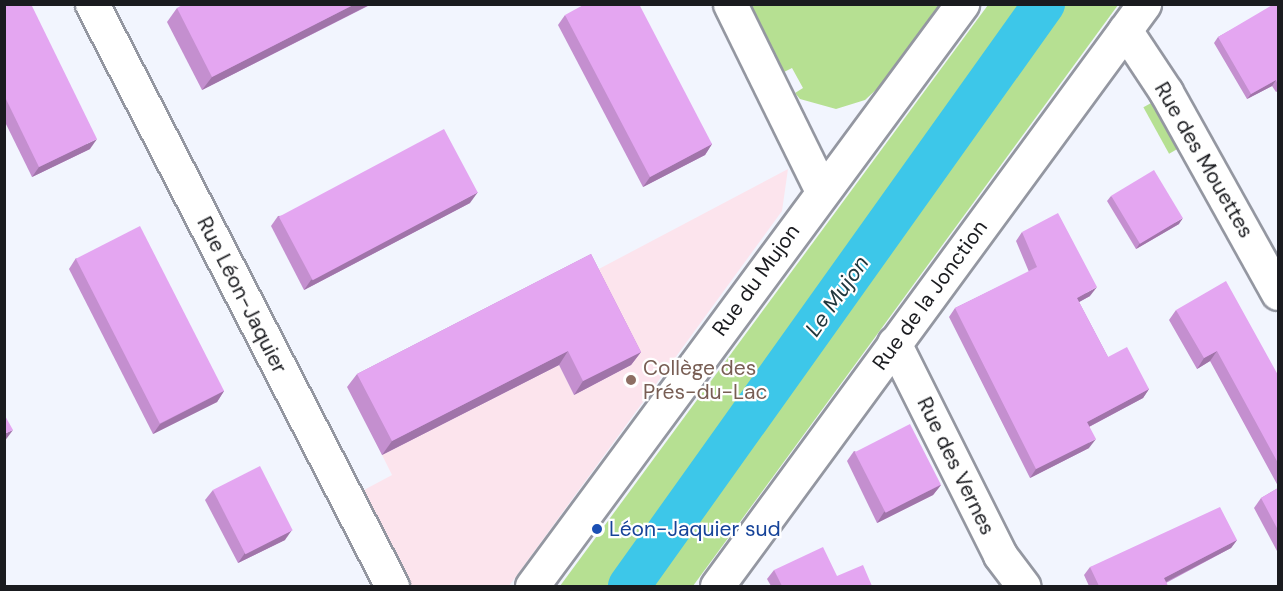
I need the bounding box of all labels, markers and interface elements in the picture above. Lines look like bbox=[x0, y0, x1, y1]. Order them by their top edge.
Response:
street label: Rue des Mouettes bbox=[1149, 78, 1259, 242]
street label: Rue Léon-Jaquier bbox=[192, 213, 292, 377]
street label: Rue de la Jonction bbox=[867, 215, 993, 375]
street label: Rue du Mujon bbox=[707, 219, 805, 341]
water label: Le Mujon bbox=[800, 251, 874, 341]
place label: Collège des Prés-du-Lac bbox=[643, 355, 767, 405]
marker: Collège des Prés-du-Lac bbox=[624, 373, 638, 387]
street label: Rue des Vernes bbox=[912, 393, 1000, 539]
place label: Léon-Jaquier sud bbox=[609, 516, 781, 542]
marker: Léon-Jaquier sud bbox=[590, 522, 604, 536]

